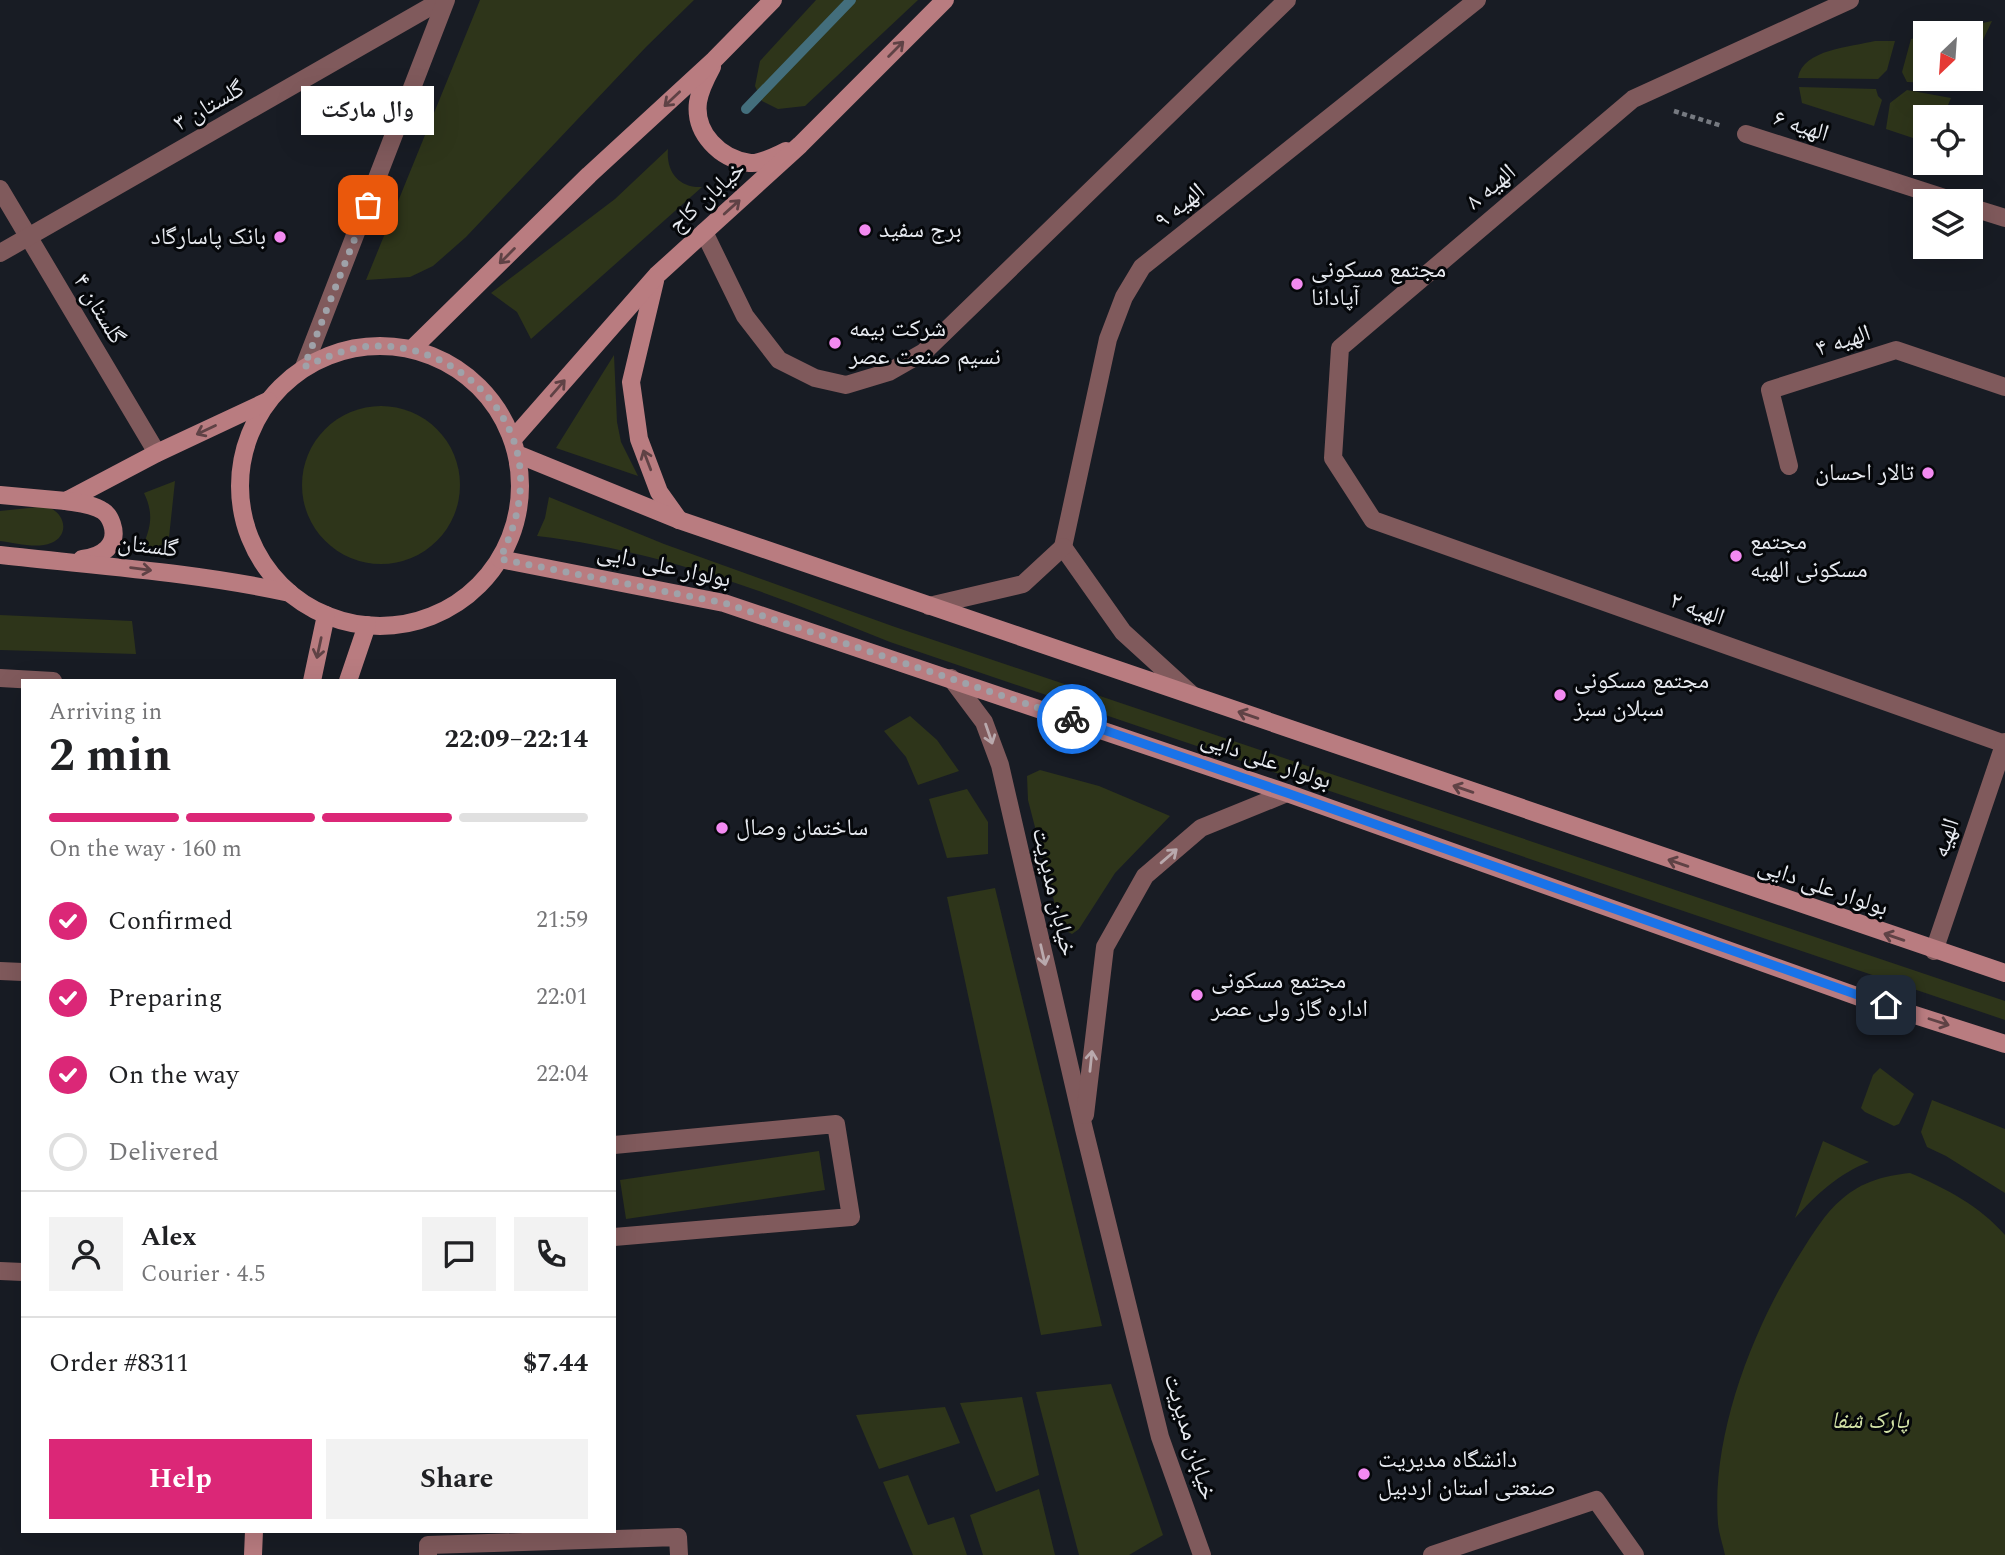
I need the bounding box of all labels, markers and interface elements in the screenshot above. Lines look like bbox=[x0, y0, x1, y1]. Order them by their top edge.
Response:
north arrow bbox=[1913, 21, 1983, 91]
map controls bbox=[1913, 21, 1983, 259]
one-way arrow bbox=[887, 40, 904, 57]
street label: گلستان ۳ bbox=[167, 71, 252, 141]
callout: وال مارکت bbox=[302, 86, 434, 135]
one-way arrow bbox=[663, 91, 681, 107]
text: وال مارکت bbox=[321, 93, 414, 128]
street label: الهیه ۶ bbox=[1769, 100, 1833, 152]
button: locate bbox=[1913, 105, 1983, 175]
street label: خیابان کاج bbox=[660, 152, 754, 242]
street label: الهیه ۸ bbox=[1458, 155, 1524, 219]
street label: الهیه ۹ bbox=[1147, 174, 1213, 238]
pin bbox=[338, 175, 398, 235]
icon: bag bbox=[349, 186, 387, 224]
button: layers bbox=[1913, 189, 1983, 259]
one-way arrow bbox=[723, 198, 740, 215]
place label: برج سفید bbox=[879, 212, 962, 248]
place label: بانک پاسارگاد bbox=[151, 219, 266, 255]
marker: برج سفید bbox=[857, 222, 873, 238]
marker: بانک پاسارگاد bbox=[272, 229, 288, 245]
one-way arrow bbox=[499, 247, 516, 264]
place label: مجتمع مسکونی آپادانا bbox=[1311, 252, 1446, 316]
street label: گلستان ۴ bbox=[64, 267, 134, 351]
marker: مجتمع مسکونی آپادانا bbox=[1289, 276, 1305, 292]
place label: شرکت بیمه نسیم صنعت عصر bbox=[848, 311, 1001, 375]
street label: الهیه ۴ bbox=[1811, 315, 1875, 367]
marker: شرکت بیمه نسیم صنعت عصر bbox=[827, 335, 843, 351]
one-way arrow bbox=[550, 379, 566, 397]
one-way arrow bbox=[196, 423, 217, 437]
one-way arrow bbox=[640, 450, 653, 472]
place label: تالار احسان bbox=[1815, 455, 1914, 491]
marker: تالار احسان bbox=[1920, 465, 1936, 481]
street label: گلستان bbox=[116, 524, 180, 568]
place label: مجتمع مسکونی الهیه bbox=[1750, 524, 1868, 588]
street label: بولوار علی دایی bbox=[594, 534, 734, 598]
marker: مجتمع مسکونی الهیه bbox=[1728, 548, 1744, 564]
one-way arrow bbox=[129, 563, 152, 576]
street label: الهیه ۲ bbox=[1664, 582, 1730, 636]
one-way arrow bbox=[311, 636, 325, 659]
place label: مجتمع مسکونی سبلان سبز bbox=[1573, 663, 1709, 727]
courier bbox=[1037, 684, 1107, 754]
marker: مجتمع مسکونی سبلان سبز bbox=[1552, 687, 1568, 703]
text: Arriving in bbox=[49, 695, 162, 730]
icon: bike bbox=[1053, 700, 1091, 738]
one-way arrow bbox=[1237, 708, 1259, 721]
text: 22:09–22:14 bbox=[444, 719, 588, 759]
text: 2 min bbox=[49, 721, 171, 791]
street label: بولوار علی دایی bbox=[1196, 721, 1336, 799]
one-way arrow bbox=[983, 723, 996, 745]
one-way arrow bbox=[1453, 782, 1475, 794]
place label: ساختمان وصال bbox=[736, 810, 868, 846]
street label: الهیه bbox=[1923, 813, 1969, 863]
marker: ساختمان وصال bbox=[714, 820, 730, 836]
street label: خیابان مدیریت bbox=[1022, 824, 1086, 960]
text: On the way · 160 m bbox=[49, 832, 242, 867]
one-way arrow bbox=[1160, 848, 1178, 864]
street label: بولوار علی دایی bbox=[1753, 848, 1893, 926]
one-way arrow bbox=[1668, 856, 1690, 868]
text: Confirmed bbox=[108, 901, 233, 941]
icon: check bbox=[49, 902, 87, 940]
text: 21:59 bbox=[536, 903, 588, 938]
one-way arrow bbox=[1883, 930, 1905, 942]
one-way arrow bbox=[1037, 943, 1051, 966]
place label: مجتمع مسکونی اداره گاز ولی عصر bbox=[1210, 963, 1368, 1027]
pin bbox=[1856, 975, 1916, 1035]
text: Preparing bbox=[108, 978, 222, 1018]
icon: check bbox=[49, 979, 87, 1017]
text: 22:01 bbox=[536, 980, 588, 1015]
icon: home bbox=[1867, 986, 1905, 1024]
marker: مجتمع مسکونی اداره گاز ولی عصر bbox=[1189, 987, 1205, 1003]
one-way arrow bbox=[1928, 1017, 1950, 1030]
one-way arrow bbox=[1084, 1050, 1097, 1072]
text: On the way bbox=[108, 1055, 239, 1095]
icon: check bbox=[49, 1056, 87, 1094]
text: 22:04 bbox=[536, 1057, 588, 1092]
text: Delivered bbox=[108, 1132, 219, 1172]
button: person bbox=[49, 1217, 123, 1291]
text: Alex bbox=[141, 1217, 196, 1257]
button: chat bbox=[422, 1217, 496, 1291]
button: phone bbox=[514, 1217, 588, 1291]
text: Courier · 4.5 bbox=[141, 1257, 266, 1292]
text: Order #8311 bbox=[49, 1343, 189, 1383]
text: $7.44 bbox=[523, 1343, 588, 1383]
street label: خیابان مدیریت bbox=[1154, 1369, 1226, 1505]
park label: پارک شفا bbox=[1831, 1403, 1910, 1439]
button: Help bbox=[49, 1439, 312, 1519]
button: Share bbox=[326, 1439, 588, 1519]
place label: دانشگاه مدیریت صنعتی استان اردبیل bbox=[1378, 1442, 1556, 1506]
marker: دانشگاه مدیریت صنعتی استان اردبیل bbox=[1356, 1466, 1372, 1482]

